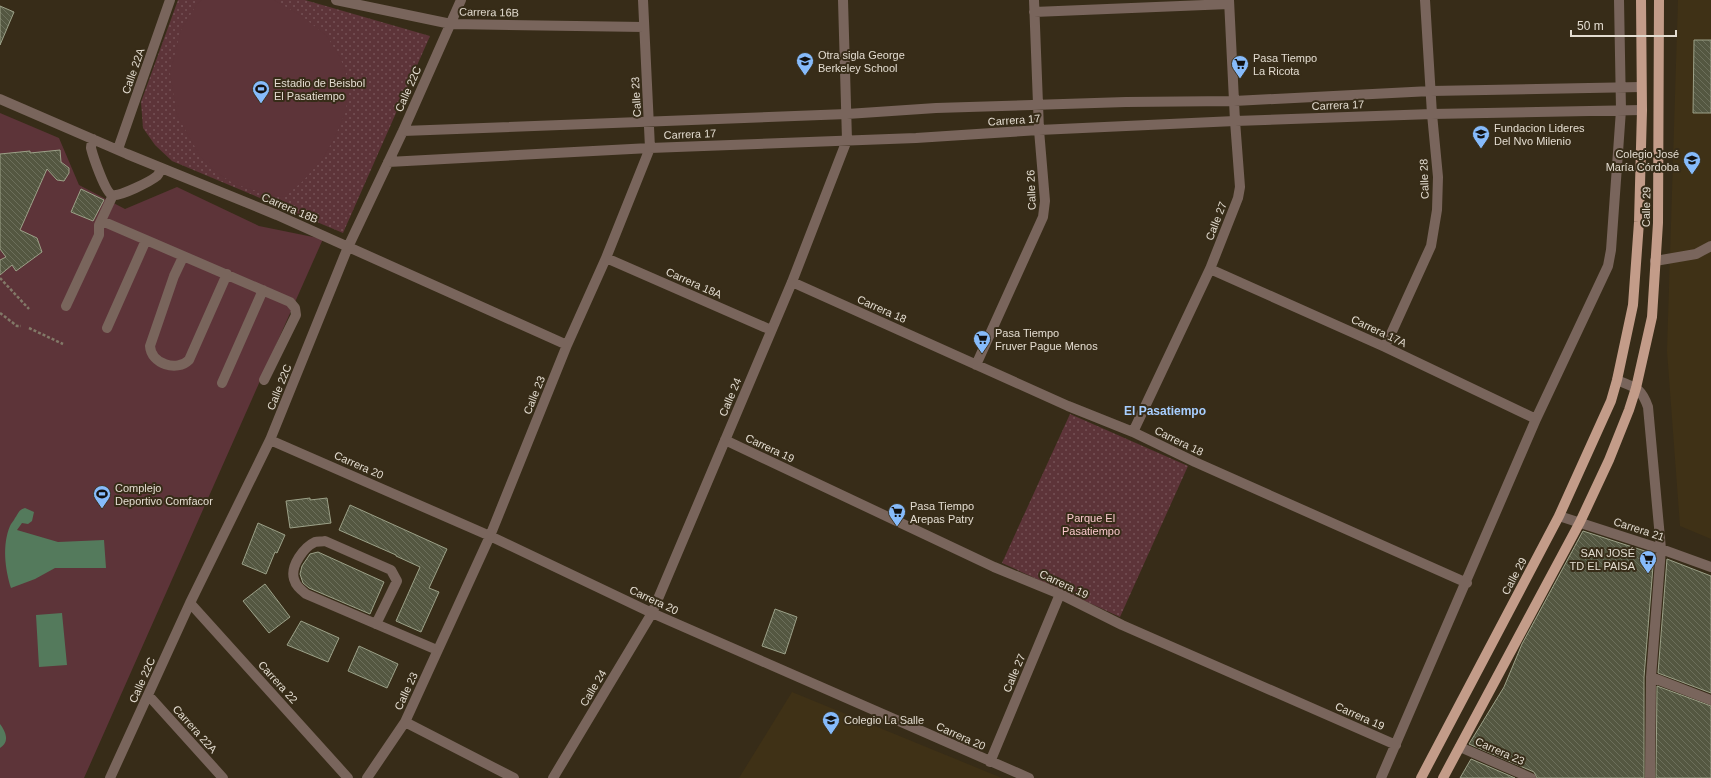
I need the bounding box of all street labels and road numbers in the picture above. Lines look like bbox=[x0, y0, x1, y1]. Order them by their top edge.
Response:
street label: Carrera 16B bbox=[459, 5, 519, 19]
street label: Calle 22A bbox=[120, 46, 147, 96]
street label: Calle 22C bbox=[393, 64, 423, 114]
street label: Calle 23 bbox=[629, 77, 643, 117]
street label: Carrera 17 bbox=[1312, 98, 1364, 112]
street label: Carrera 17 bbox=[987, 112, 1041, 128]
street label: Carrera 17 bbox=[664, 127, 716, 141]
street label: Calle 28 bbox=[1417, 159, 1431, 199]
street label: Calle 26 bbox=[1024, 170, 1038, 210]
street label: Calle 29 bbox=[1640, 187, 1652, 227]
street label: Carrera 18B bbox=[260, 191, 320, 225]
street label: Calle 27 bbox=[1203, 200, 1229, 242]
street label: Carrera 18A bbox=[664, 265, 724, 301]
street label: Carrera 18 bbox=[856, 293, 908, 325]
street label: Carrera 17A bbox=[1349, 313, 1409, 349]
street label: Calle 22C bbox=[264, 362, 294, 412]
street label: Calle 23 bbox=[521, 374, 547, 416]
street label: Calle 24 bbox=[717, 376, 743, 418]
street label: Carrera 18 bbox=[1153, 424, 1205, 458]
street label: Carrera 19 bbox=[744, 431, 796, 465]
street label: Carrera 20 bbox=[333, 449, 385, 481]
street label: Carrera 21 bbox=[1612, 515, 1666, 543]
street label: Calle 29 bbox=[1499, 555, 1529, 597]
street label: Carrera 19 bbox=[1038, 567, 1090, 601]
street label: Carrera 20 bbox=[628, 583, 680, 617]
street label: Calle 27 bbox=[1001, 652, 1027, 694]
street label: Calle 22C bbox=[127, 655, 157, 705]
street label: Carrera 22 bbox=[256, 658, 300, 706]
street label: Calle 24 bbox=[577, 668, 609, 708]
street label: Calle 23 bbox=[392, 670, 420, 712]
street label: Carrera 19 bbox=[1334, 700, 1386, 732]
street label: Carrera 22A bbox=[170, 703, 220, 756]
street label: Carrera 20 bbox=[935, 720, 987, 752]
street label: Carrera 23 bbox=[1474, 735, 1526, 767]

